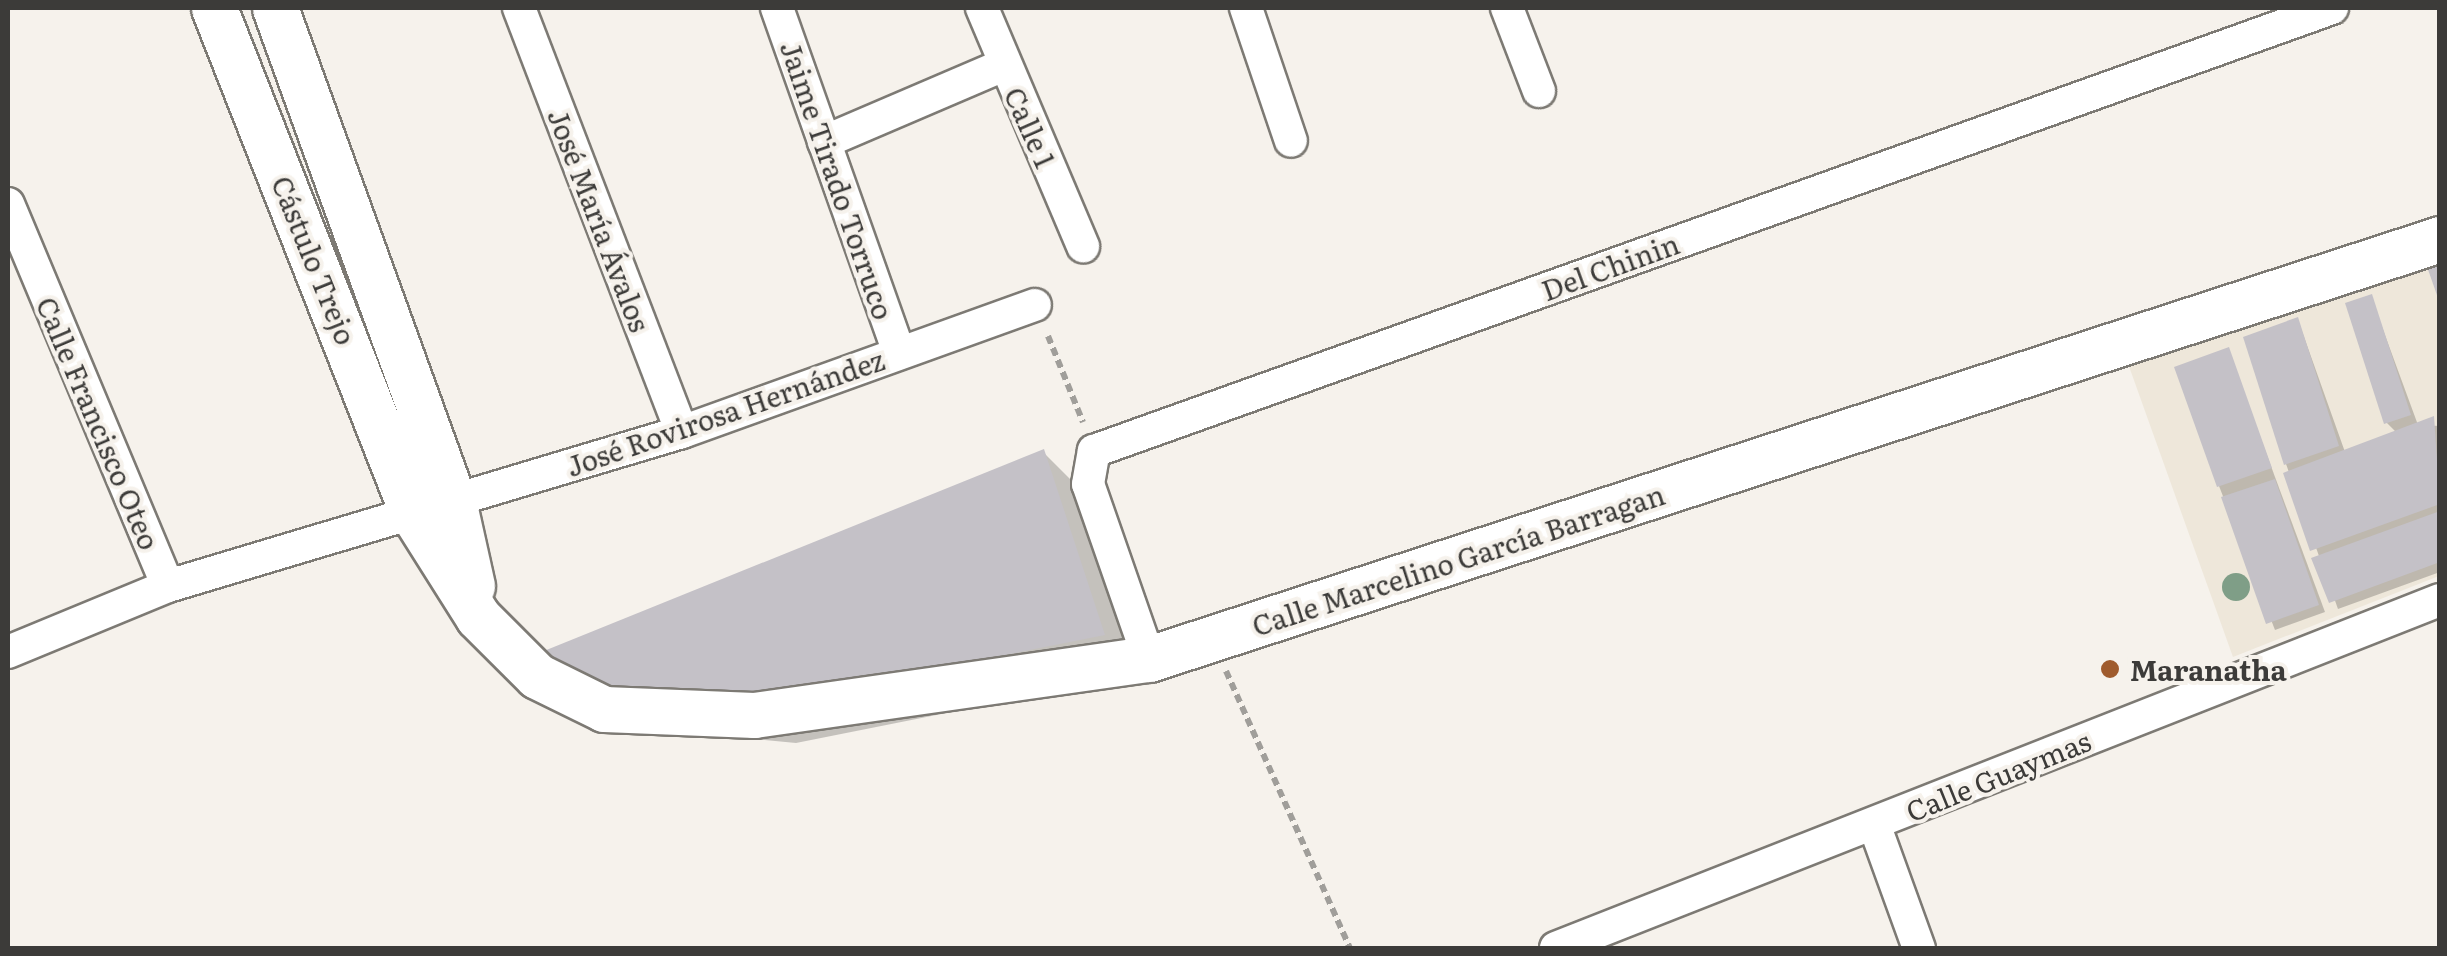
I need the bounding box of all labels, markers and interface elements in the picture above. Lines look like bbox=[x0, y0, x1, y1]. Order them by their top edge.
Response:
street label: Jaime Tirado Torruco bbox=[775, 36, 901, 324]
street label: Calle 1 bbox=[998, 82, 1064, 172]
street label: José María Ávalos bbox=[542, 104, 658, 336]
street label: Cástulo Trejo bbox=[266, 171, 364, 349]
street label: Del Chinin bbox=[1537, 226, 1683, 306]
street label: Calle Francisco Oteo bbox=[31, 292, 167, 554]
street label: José Rovirosa Hernández bbox=[562, 342, 888, 482]
street label: Calle Marcelino García Barragan bbox=[1248, 476, 1668, 642]
place label: Maranatha bbox=[2130, 652, 2287, 686]
marker: Maranatha bbox=[2099, 658, 2121, 680]
street label: Calle Guaymas bbox=[1901, 723, 2095, 827]

